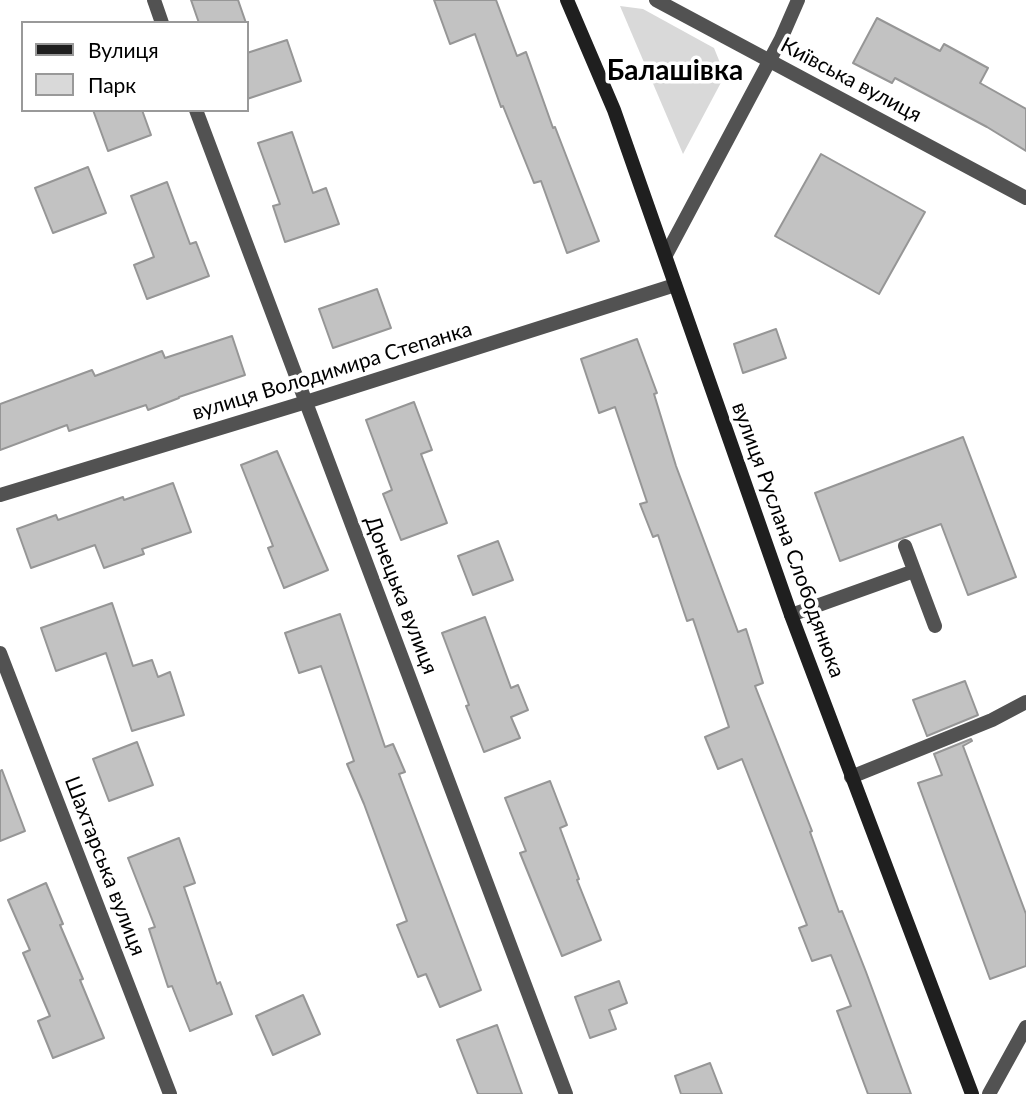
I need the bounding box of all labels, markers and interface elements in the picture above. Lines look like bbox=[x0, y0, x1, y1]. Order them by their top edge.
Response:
legend bbox=[21, 21, 248, 112]
street label: Київська вулиця bbox=[776, 32, 926, 128]
text: Вулиця bbox=[88, 37, 159, 62]
district label: Балашівка bbox=[607, 54, 743, 88]
text: Парк bbox=[88, 72, 136, 97]
street label: вулиця Володимира Степанка bbox=[189, 316, 475, 426]
street label: вулиця Руслана Слободянюка bbox=[726, 399, 850, 681]
street label: Донецька вулиця bbox=[359, 512, 443, 678]
street label: Шахтарська вулиця bbox=[59, 773, 151, 959]

